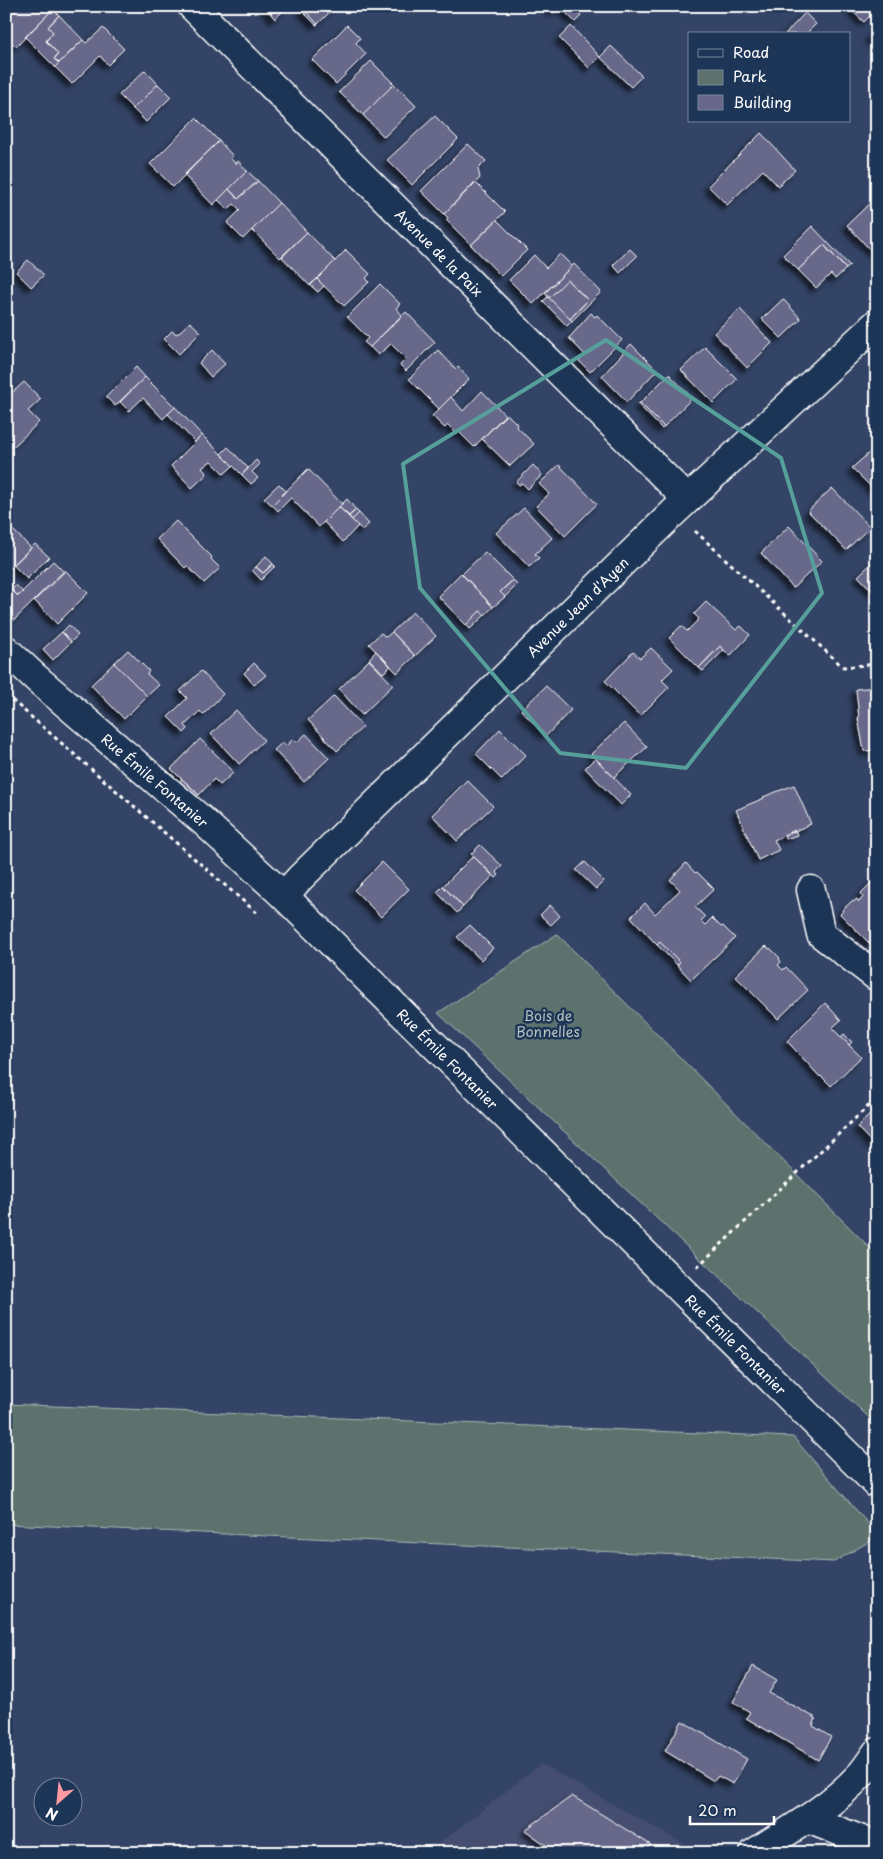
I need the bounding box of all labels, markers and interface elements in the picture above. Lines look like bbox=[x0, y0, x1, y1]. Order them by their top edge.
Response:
legend bbox=[688, 32, 850, 122]
text: Road bbox=[733, 40, 769, 63]
text: Park bbox=[733, 64, 767, 87]
text: Building bbox=[733, 90, 792, 113]
street label: Avenue de la Paix bbox=[391, 204, 488, 301]
street label: Avenue Jean d'Ayen bbox=[522, 552, 633, 661]
street label: Rue Émile Fontanier bbox=[97, 728, 214, 832]
street label: Rue Émile Fontanier bbox=[393, 1003, 504, 1114]
park label: Bois de Bonnelles bbox=[516, 1005, 580, 1042]
street label: Rue Émile Fontanier bbox=[681, 1289, 792, 1400]
north arrow bbox=[32, 1776, 82, 1826]
scale bar bbox=[690, 1794, 774, 1826]
text: 20 m bbox=[698, 1798, 737, 1821]
text: N bbox=[42, 1802, 62, 1826]

